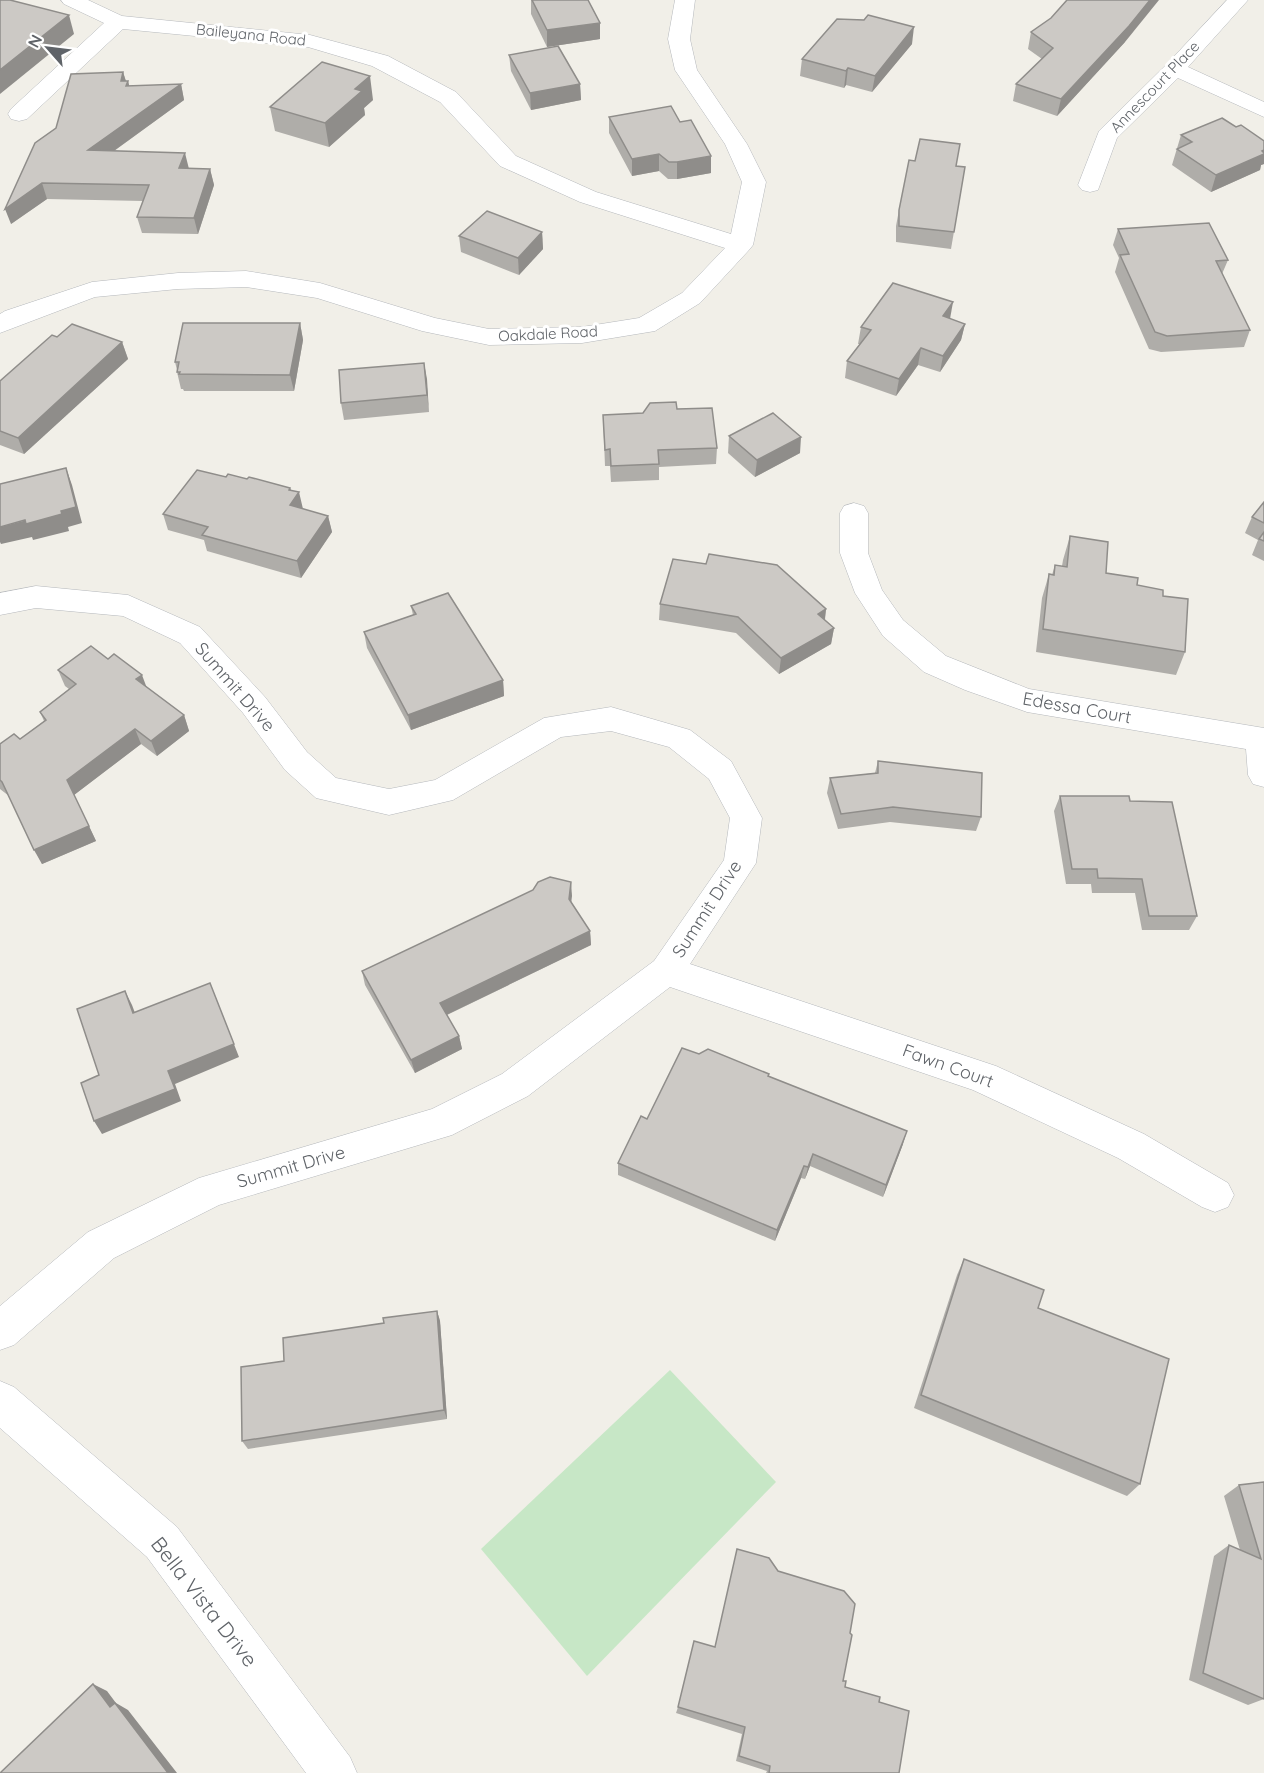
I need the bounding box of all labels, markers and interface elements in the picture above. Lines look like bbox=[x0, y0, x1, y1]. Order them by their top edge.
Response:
north arrow bbox=[18, 18, 78, 78]
street label: Baileyana Road bbox=[195, 19, 307, 50]
text: N bbox=[23, 31, 46, 51]
street label: Annescourt Place bbox=[1106, 37, 1203, 137]
street label: Oakdale Road bbox=[498, 321, 598, 346]
street label: Summit Drive bbox=[190, 637, 281, 736]
street label: Edessa Court bbox=[1021, 687, 1133, 728]
street label: Summit Drive bbox=[667, 856, 747, 962]
street label: Fawn Court bbox=[899, 1038, 997, 1093]
street label: Summit Drive bbox=[234, 1140, 348, 1193]
street label: Bella Vista Drive bbox=[146, 1531, 264, 1672]

